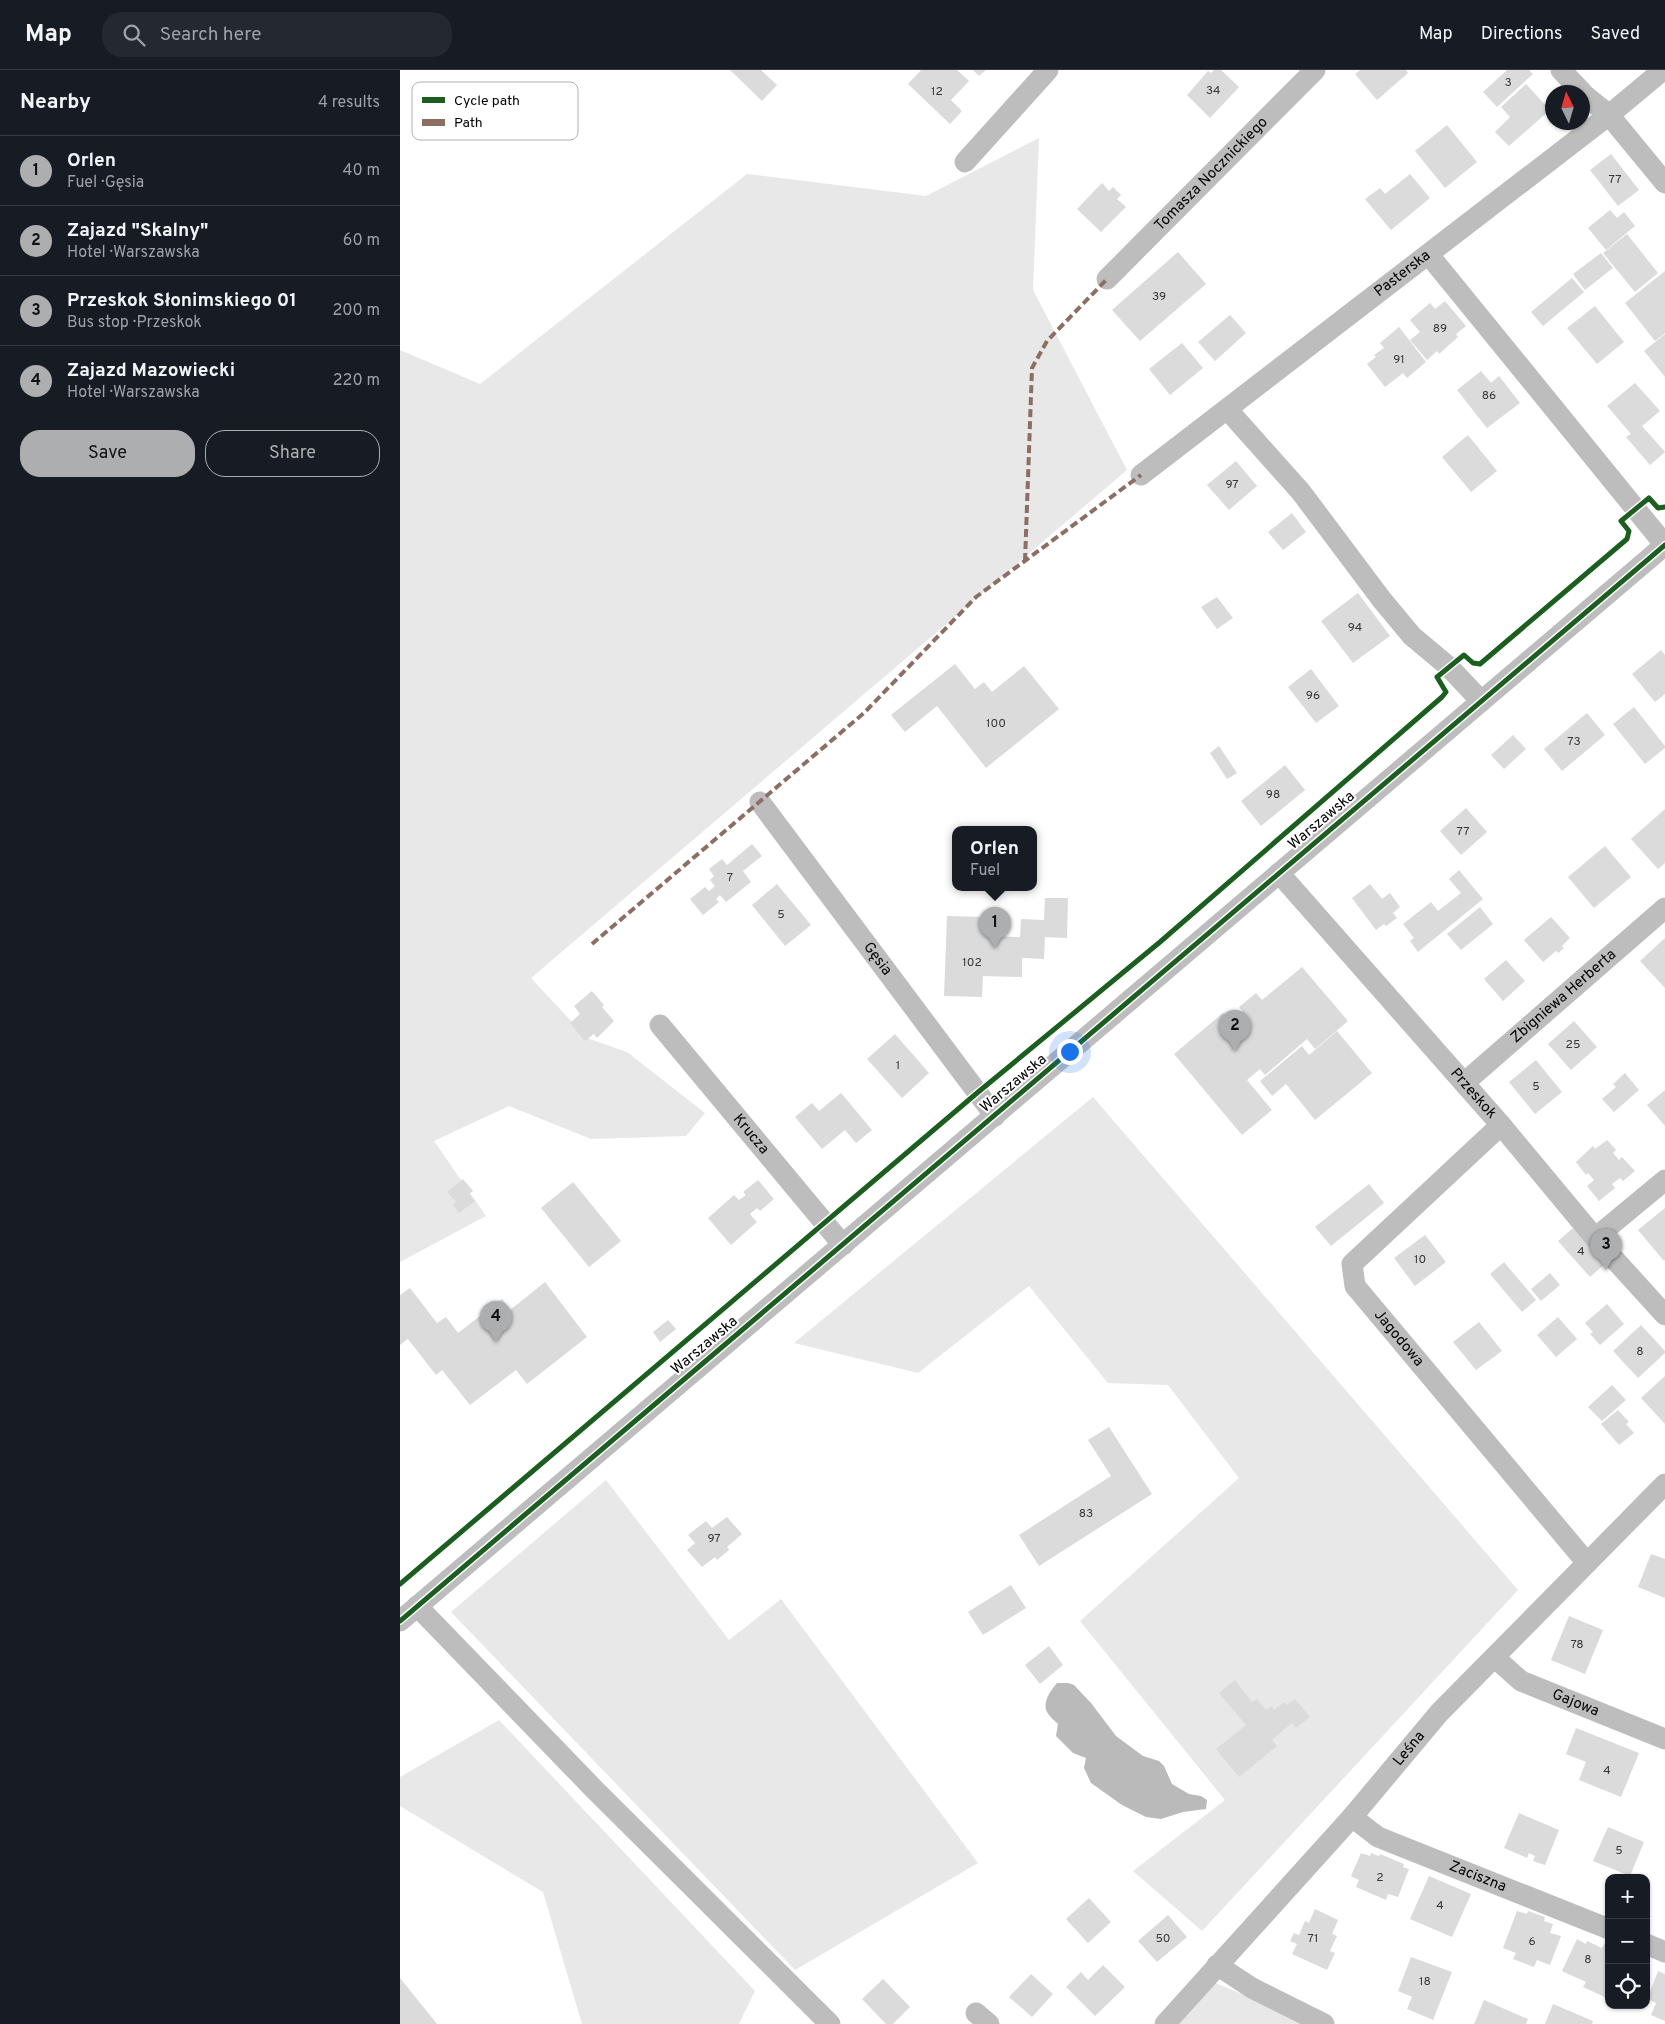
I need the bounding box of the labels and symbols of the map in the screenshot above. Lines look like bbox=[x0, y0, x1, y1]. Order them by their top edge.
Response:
house number: 3 bbox=[1504, 75, 1512, 91]
legend bbox=[412, 82, 578, 140]
house number: 34 bbox=[1206, 83, 1220, 99]
house number: 12 bbox=[931, 84, 943, 100]
north arrow bbox=[1545, 85, 1590, 130]
text: Cycle path bbox=[454, 93, 520, 110]
street label: Tomasza Nocznickiego bbox=[1151, 113, 1272, 235]
text: Path bbox=[454, 115, 483, 132]
house number: 77 bbox=[1609, 172, 1621, 188]
street label: Pasterska bbox=[1371, 246, 1434, 301]
house number: 39 bbox=[1152, 289, 1166, 305]
house number: 89 bbox=[1433, 321, 1447, 337]
house number: 91 bbox=[1393, 352, 1405, 368]
house number: 86 bbox=[1482, 388, 1496, 404]
house number: 97 bbox=[1225, 477, 1239, 493]
house number: 94 bbox=[1348, 620, 1362, 636]
house number: 96 bbox=[1306, 688, 1320, 704]
house number: 100 bbox=[986, 716, 1006, 732]
house number: 73 bbox=[1567, 734, 1581, 750]
house number: 98 bbox=[1266, 787, 1280, 803]
street label: Warszawska bbox=[1285, 788, 1359, 854]
house number: 77 bbox=[1457, 824, 1469, 840]
house number: 7 bbox=[727, 870, 733, 886]
house number: 5 bbox=[777, 907, 785, 923]
pin: 1 bbox=[979, 907, 1011, 948]
street label: Gęsia bbox=[859, 938, 896, 979]
street label: Zbigniewa Herberta bbox=[1507, 945, 1620, 1047]
house number: 102 bbox=[962, 955, 982, 971]
pin: 2 bbox=[1219, 1010, 1251, 1051]
house number: 25 bbox=[1566, 1037, 1580, 1053]
your location bbox=[1057, 1039, 1083, 1065]
street label: Warszawska bbox=[977, 1051, 1051, 1117]
house number: 1 bbox=[896, 1058, 900, 1074]
street label: Przeskok bbox=[1446, 1064, 1501, 1123]
house number: 5 bbox=[1532, 1079, 1540, 1095]
street label: Krucza bbox=[729, 1110, 773, 1158]
pin: 3 bbox=[1590, 1229, 1622, 1270]
house number: 4 bbox=[1577, 1244, 1585, 1260]
house number: 10 bbox=[1414, 1252, 1426, 1268]
pin: 4 bbox=[480, 1301, 512, 1342]
street label: Jagodowa bbox=[1369, 1306, 1428, 1370]
street label: Warszawska bbox=[668, 1313, 742, 1379]
house number: 8 bbox=[1636, 1344, 1644, 1360]
house number: 83 bbox=[1079, 1506, 1093, 1522]
house number: 97 bbox=[707, 1531, 721, 1547]
house number: 78 bbox=[1570, 1637, 1584, 1653]
street label: Gajowa bbox=[1549, 1685, 1602, 1721]
street label: Leśna bbox=[1389, 1727, 1429, 1770]
house number: 4 bbox=[1603, 1763, 1611, 1779]
house number: 5 bbox=[1615, 1843, 1623, 1859]
street label: Zaciszna bbox=[1446, 1857, 1509, 1897]
house number: 2 bbox=[1376, 1870, 1384, 1886]
house number: 4 bbox=[1436, 1898, 1444, 1914]
house number: 50 bbox=[1155, 1931, 1171, 1947]
house number: 71 bbox=[1308, 1931, 1318, 1947]
house number: 6 bbox=[1528, 1934, 1536, 1950]
house number: 8 bbox=[1584, 1952, 1592, 1968]
house number: 18 bbox=[1419, 1974, 1431, 1990]

